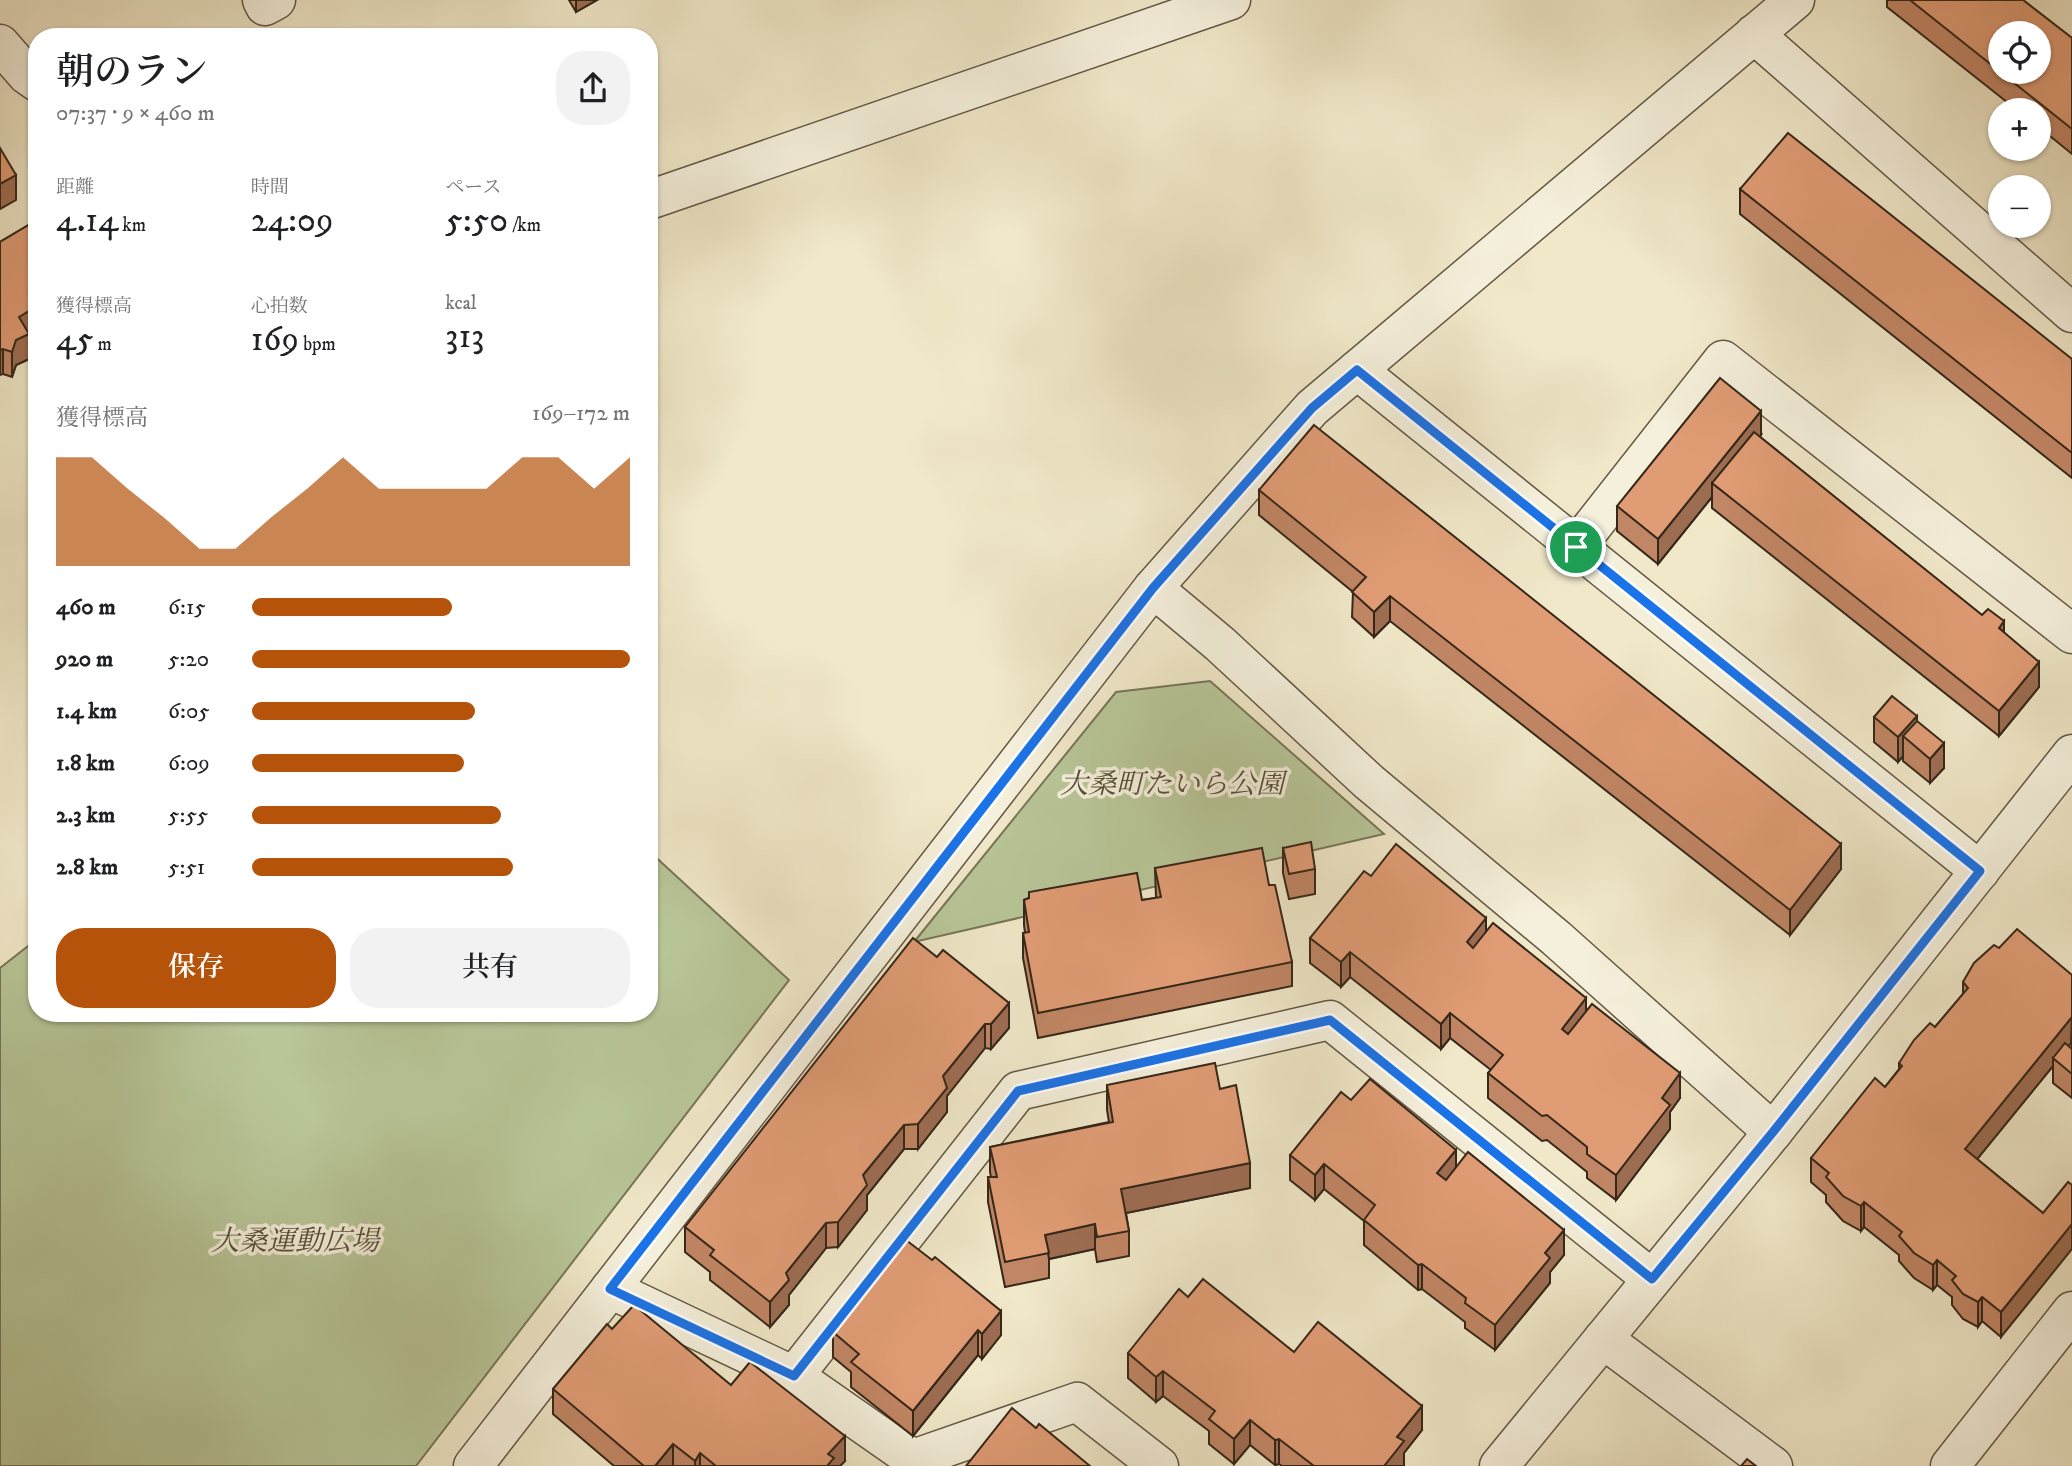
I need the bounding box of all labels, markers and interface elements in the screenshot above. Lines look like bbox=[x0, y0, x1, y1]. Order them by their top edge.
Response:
map controls bbox=[1988, 21, 2051, 238]
button: locate bbox=[1988, 21, 2051, 84]
text: 朝のラン bbox=[56, 49, 208, 97]
button: share bbox=[556, 51, 630, 125]
button: + bbox=[1988, 98, 2051, 161]
text: 07:37 · 9 × 460 m bbox=[56, 99, 215, 128]
button: − bbox=[1988, 175, 2051, 238]
text: 距離 bbox=[56, 176, 94, 199]
text: 時間 bbox=[251, 176, 289, 199]
text: ペース bbox=[445, 176, 501, 199]
text: 4.14 bbox=[56, 199, 118, 243]
text: 24:09 bbox=[251, 199, 333, 243]
text: 5:50 bbox=[445, 199, 508, 243]
text: km bbox=[118, 214, 146, 237]
text: /km bbox=[508, 214, 541, 237]
text: kcal bbox=[445, 292, 477, 315]
text: 獲得標高 bbox=[56, 295, 132, 318]
text: 心拍数 bbox=[251, 295, 308, 318]
text: 313 bbox=[445, 315, 484, 359]
text: 45 bbox=[56, 318, 93, 362]
text: 169 bbox=[251, 318, 299, 362]
text: m bbox=[93, 333, 112, 356]
text: bpm bbox=[299, 333, 336, 356]
text: 169–172 m bbox=[532, 399, 630, 428]
text: 獲得標高 bbox=[56, 404, 148, 433]
pin bbox=[1546, 517, 1606, 577]
icon: arrive bbox=[1557, 528, 1595, 566]
text: 460 m bbox=[56, 593, 116, 622]
text: 6:15 bbox=[168, 593, 206, 622]
text: 920 m bbox=[56, 645, 113, 674]
text: 5:20 bbox=[168, 645, 209, 674]
text: 1.4 km bbox=[56, 697, 117, 726]
text: 6:05 bbox=[168, 697, 210, 726]
text: 1.8 km bbox=[56, 749, 115, 778]
text: 6:09 bbox=[168, 749, 210, 778]
park label: 大桑町たいら公園 bbox=[1060, 767, 1288, 802]
text: 2.3 km bbox=[56, 801, 115, 830]
text: 5:55 bbox=[168, 801, 208, 830]
text: 2.8 km bbox=[56, 853, 118, 882]
text: 5:51 bbox=[168, 853, 205, 882]
button: 保存 bbox=[56, 928, 336, 1008]
button: 共有 bbox=[350, 928, 630, 1008]
park label: 大桑運動広場 bbox=[211, 1224, 382, 1259]

